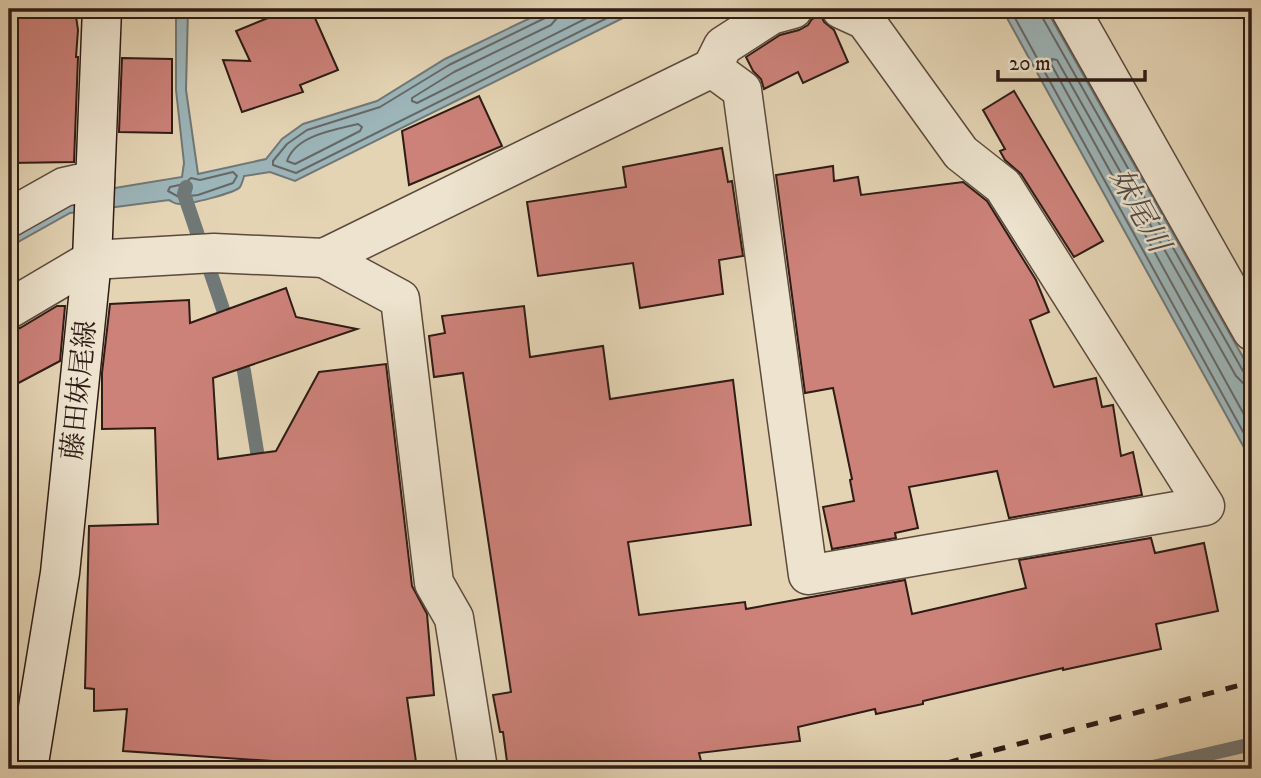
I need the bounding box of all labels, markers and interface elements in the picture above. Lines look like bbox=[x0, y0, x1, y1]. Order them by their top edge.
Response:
scale bar bbox=[998, 38, 1146, 82]
text: 20 m bbox=[1009, 51, 1051, 77]
water label: 妹尾川 bbox=[1101, 162, 1178, 262]
street label: 藤田妹尾線 bbox=[55, 319, 104, 462]

